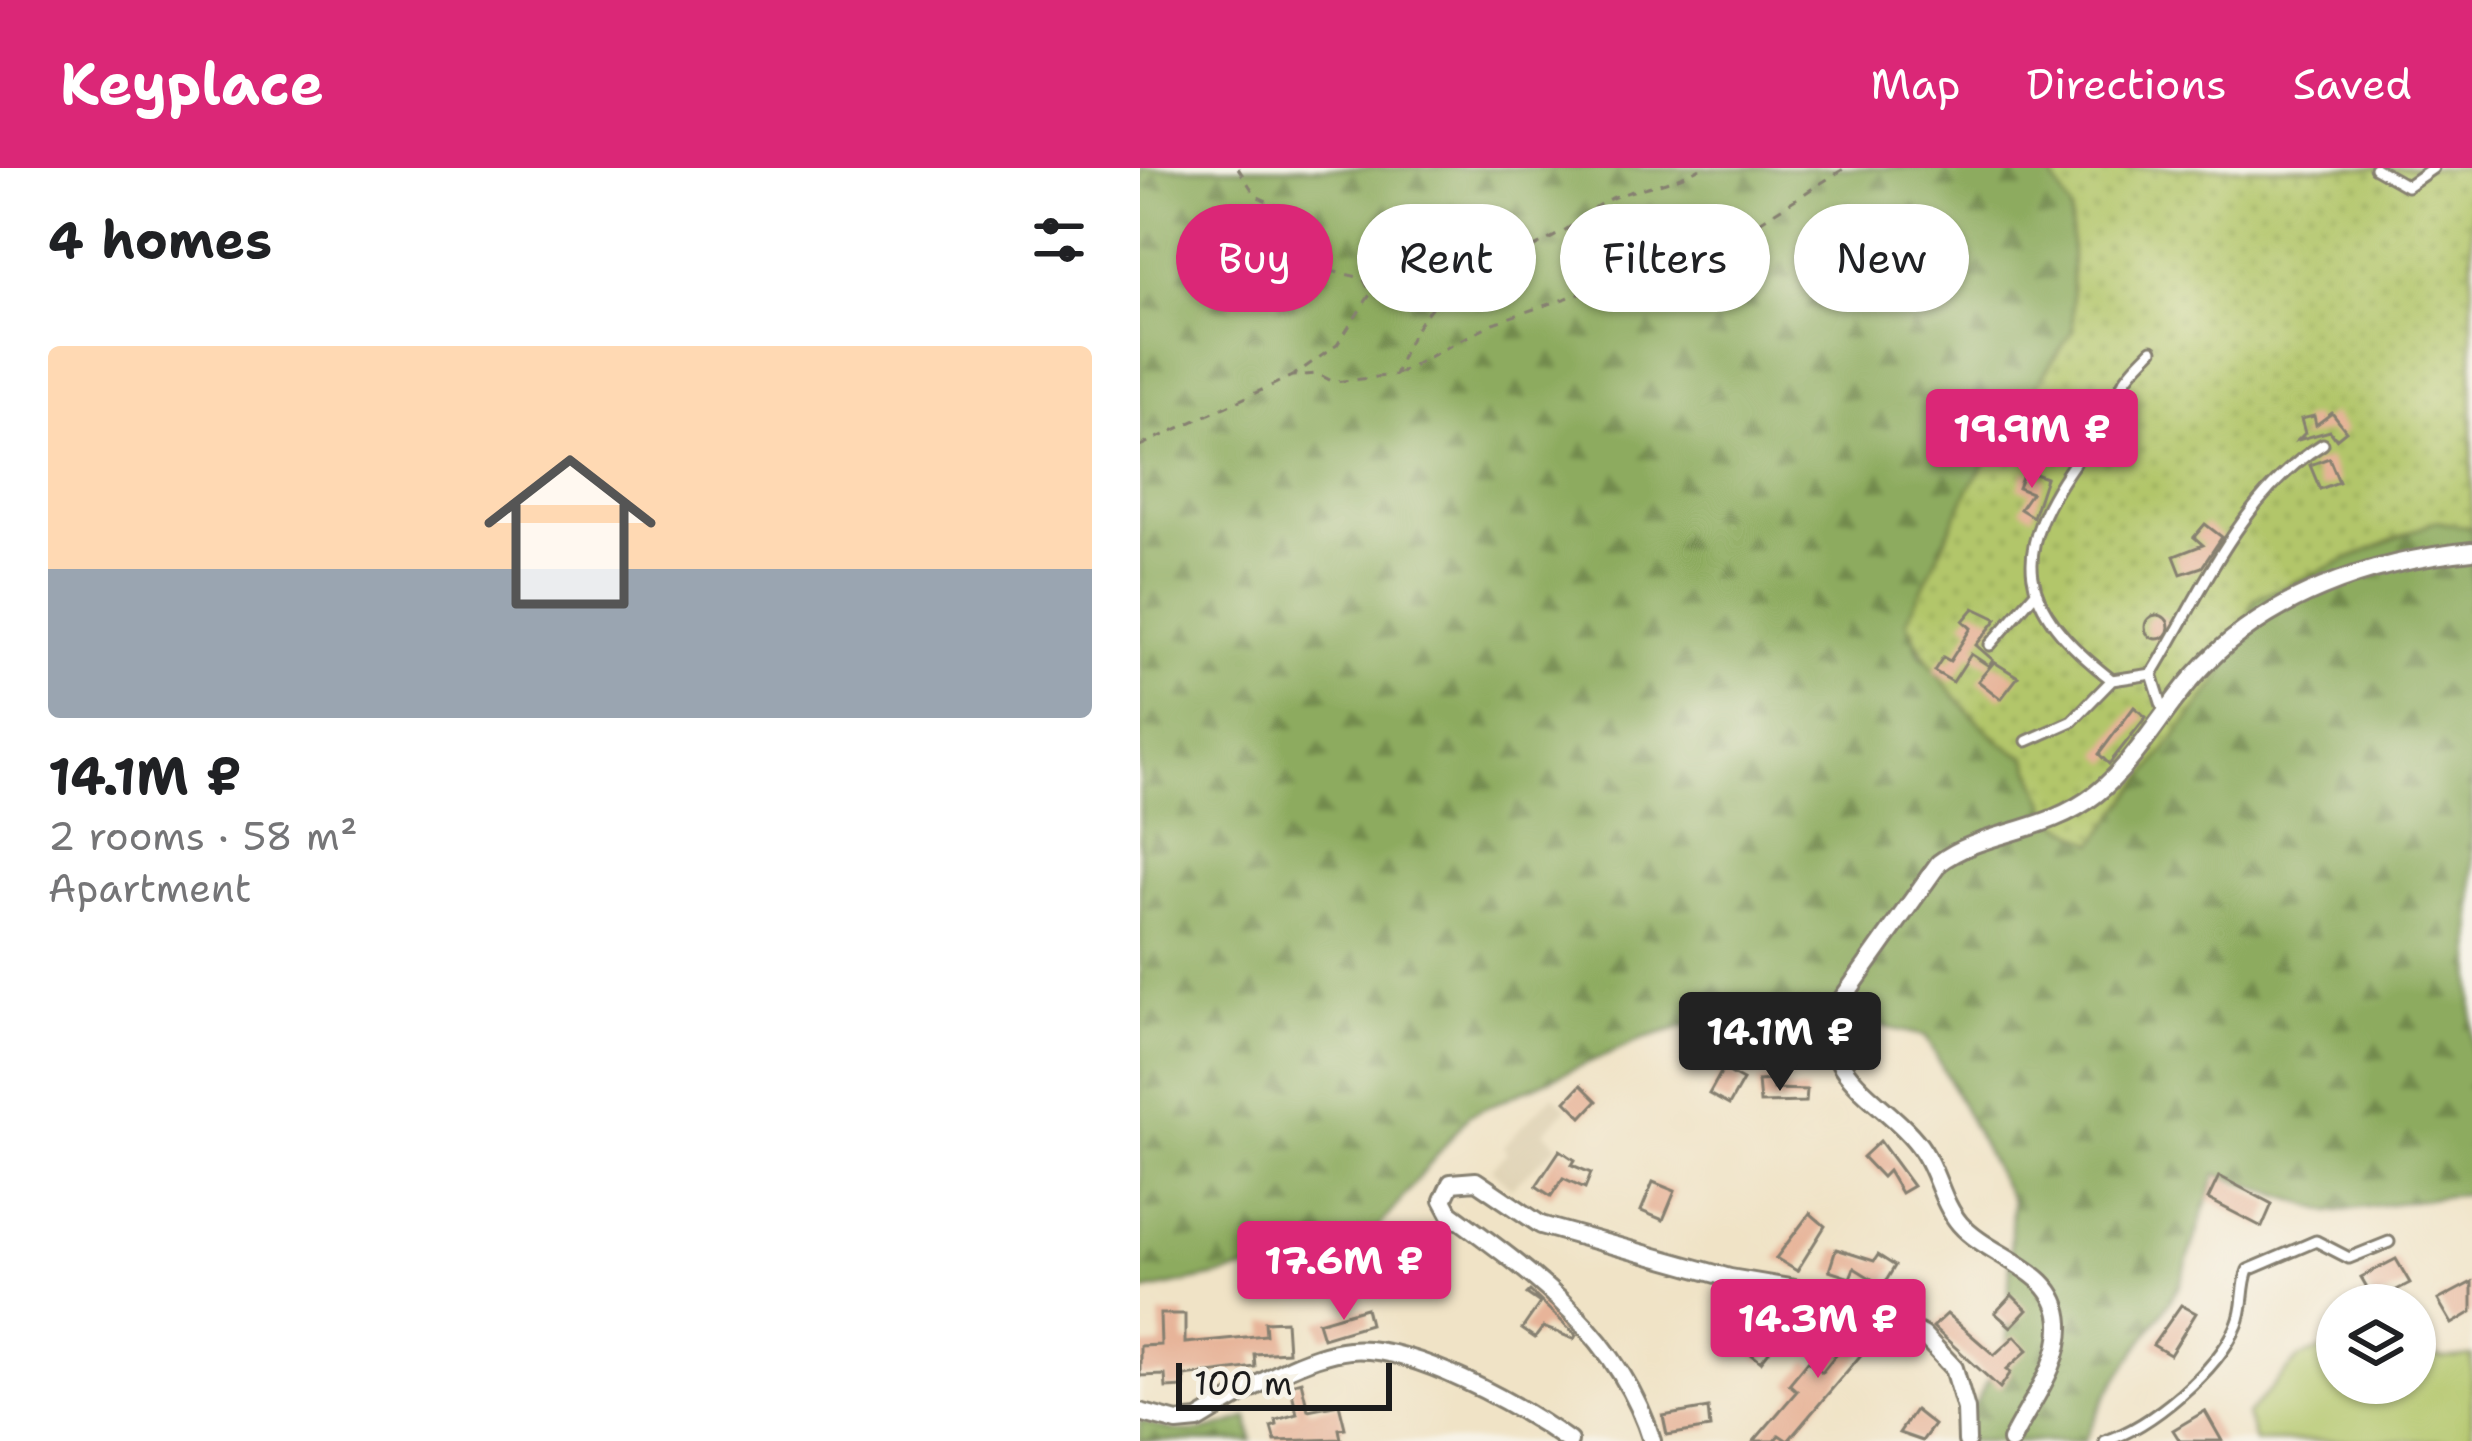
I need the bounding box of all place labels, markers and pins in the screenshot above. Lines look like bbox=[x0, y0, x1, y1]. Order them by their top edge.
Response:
pin: 19.9M ₽ bbox=[1921, 389, 2143, 491]
pin: 14.1M ₽ bbox=[1669, 992, 1891, 1094]
pin: 17.6M ₽ bbox=[1233, 1221, 1455, 1323]
pin: 14.3M ₽ bbox=[1707, 1279, 1929, 1381]

